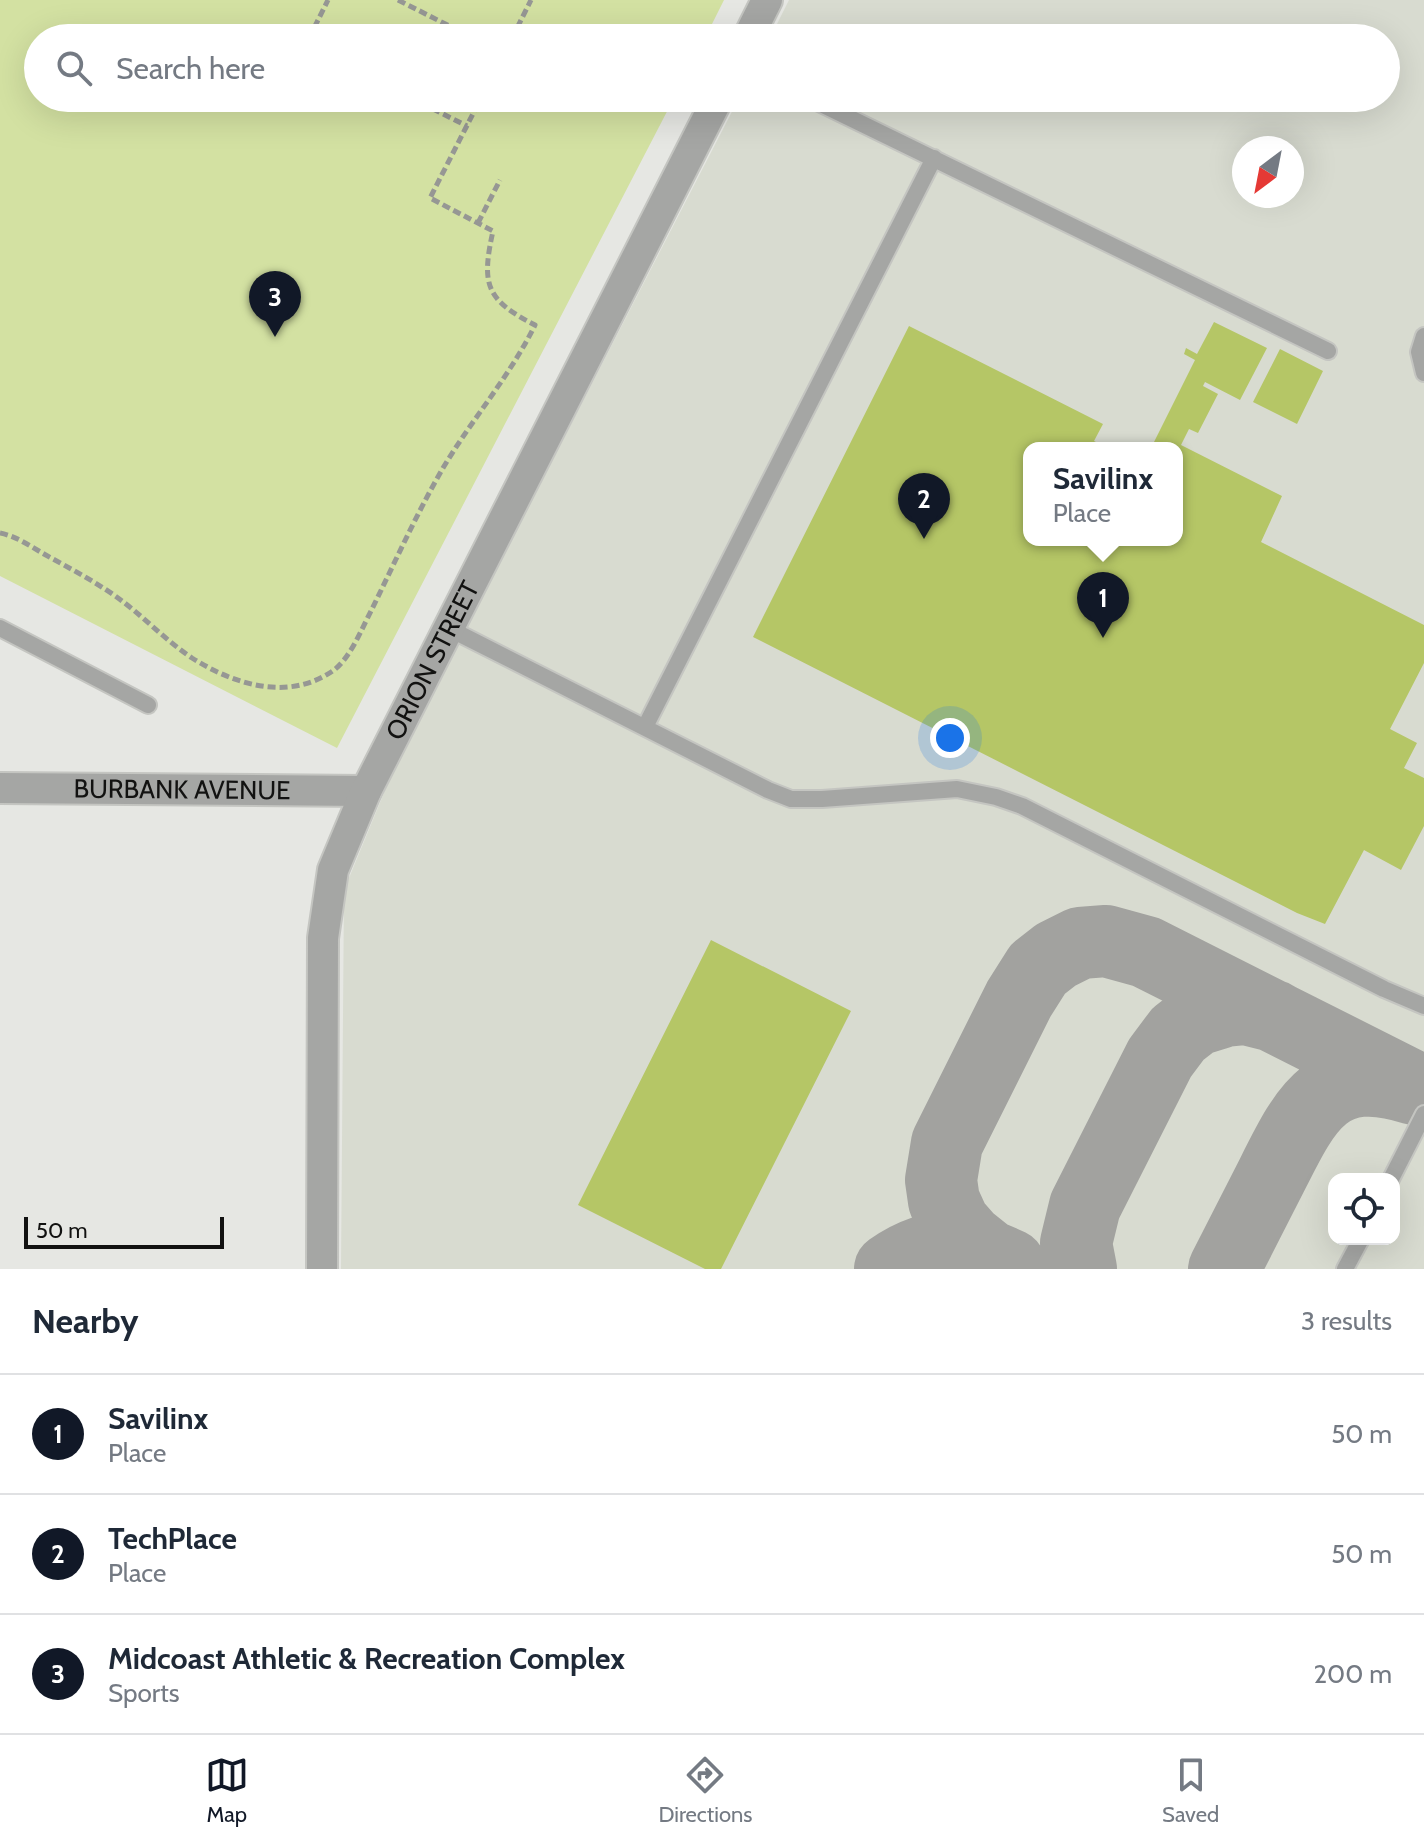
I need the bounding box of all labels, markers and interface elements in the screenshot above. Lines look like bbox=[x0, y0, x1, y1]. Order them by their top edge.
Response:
search box bbox=[24, 24, 1400, 112]
icon: search bbox=[52, 46, 96, 90]
text: Search here bbox=[116, 50, 265, 87]
north arrow bbox=[1232, 136, 1304, 208]
pin: 3 bbox=[249, 271, 301, 337]
popup bbox=[1023, 442, 1183, 546]
text: Savilinx bbox=[1053, 460, 1153, 497]
pin: 2 bbox=[898, 473, 950, 539]
text: Place bbox=[1053, 497, 1111, 529]
pin: 1 bbox=[1077, 572, 1129, 638]
street label: ORION STREET bbox=[379, 575, 486, 745]
your location bbox=[930, 718, 970, 758]
street label: BURBANK AVENUE bbox=[73, 773, 291, 806]
map controls bbox=[1328, 1173, 1400, 1245]
button: locate bbox=[1328, 1173, 1400, 1245]
scale bar bbox=[24, 1213, 224, 1249]
text: 50 m bbox=[36, 1217, 88, 1244]
text: Nearby bbox=[32, 1300, 139, 1342]
text: 3 results bbox=[1301, 1305, 1392, 1337]
text: Savilinx bbox=[108, 1400, 208, 1437]
text: 1 bbox=[53, 1418, 63, 1450]
text: 50 m bbox=[1331, 1418, 1392, 1450]
text: Place bbox=[108, 1437, 166, 1469]
text: TechPlace bbox=[108, 1520, 237, 1557]
text: 2 bbox=[51, 1538, 65, 1570]
text: 50 m bbox=[1331, 1538, 1392, 1570]
text: Place bbox=[108, 1557, 166, 1589]
text: Midcoast Athletic & Recreation Complex bbox=[108, 1640, 625, 1677]
text: 3 bbox=[51, 1658, 65, 1690]
text: 200 m bbox=[1313, 1658, 1392, 1690]
text: Sports bbox=[108, 1677, 180, 1709]
tab: Map bbox=[205, 1753, 249, 1828]
tab: Directions bbox=[658, 1753, 752, 1828]
tab: Saved bbox=[1162, 1753, 1219, 1828]

